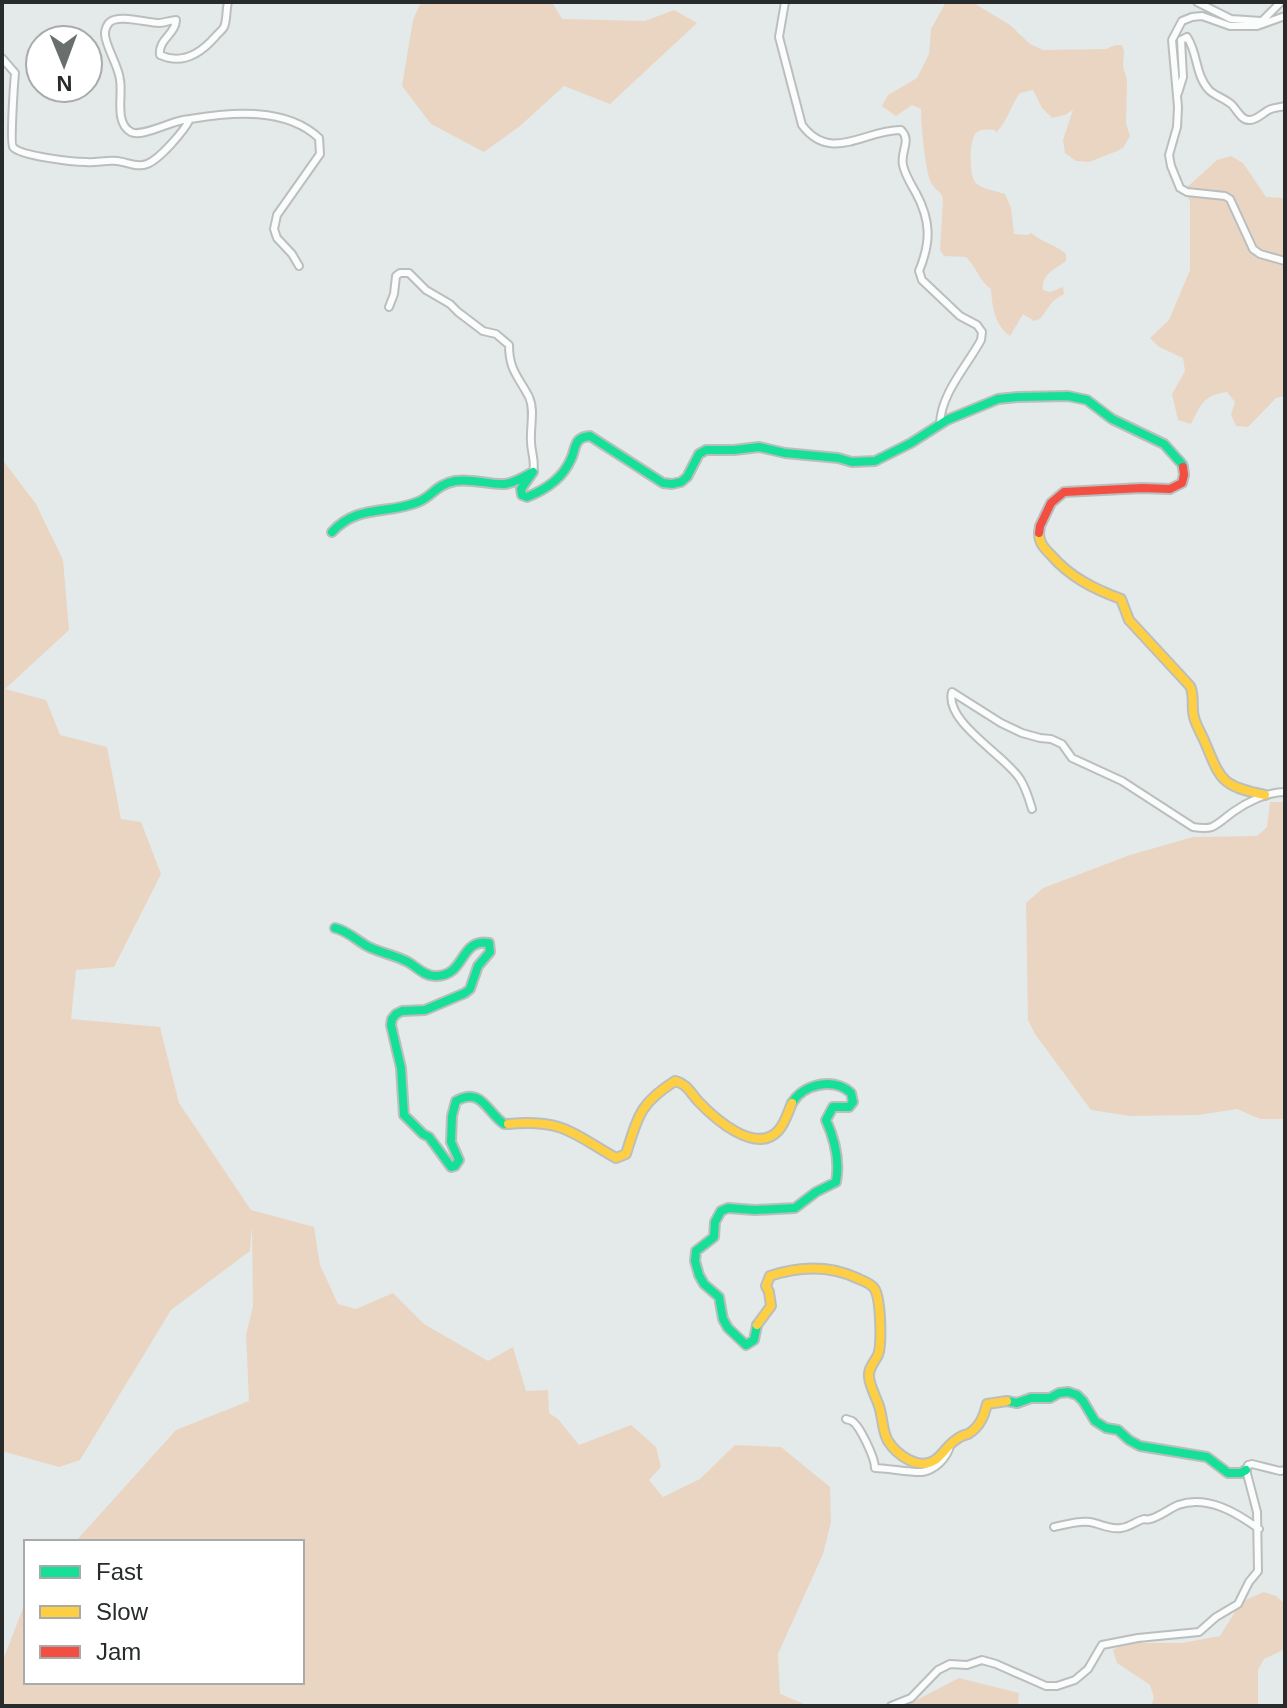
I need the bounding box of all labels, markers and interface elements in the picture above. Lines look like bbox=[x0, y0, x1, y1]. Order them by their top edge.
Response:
north arrow bbox=[24, 24, 104, 104]
text: N bbox=[56, 71, 73, 96]
legend bbox=[24, 1540, 304, 1684]
text: Fast bbox=[96, 1558, 143, 1585]
text: Slow bbox=[96, 1598, 149, 1625]
text: Jam bbox=[96, 1638, 141, 1665]

